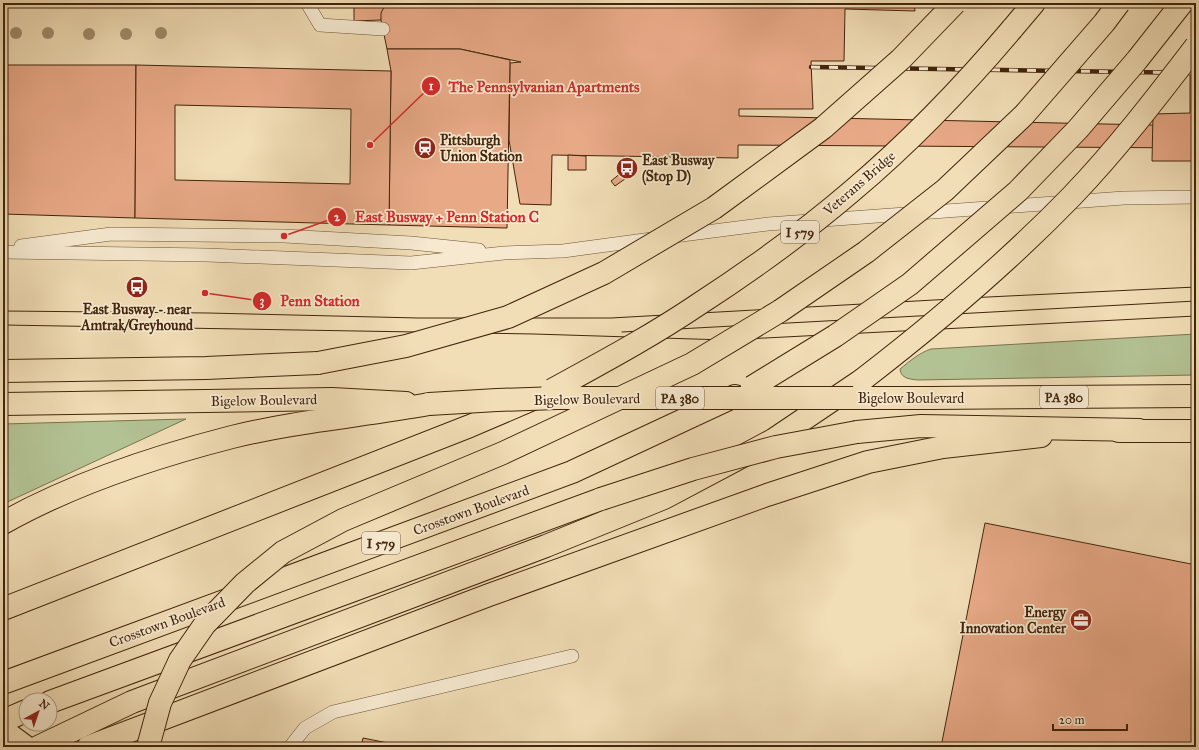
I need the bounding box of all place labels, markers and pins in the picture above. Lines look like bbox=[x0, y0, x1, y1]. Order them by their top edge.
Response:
callout: The Pennsylvanian Apartments bbox=[421, 73, 648, 100]
place label: Pittsburgh Union Station bbox=[440, 132, 523, 165]
station icon: Pittsburgh Union Station bbox=[412, 135, 438, 161]
place label: East Busway (Stop D) bbox=[642, 152, 716, 186]
bus stop icon: East Busway (Stop D) bbox=[614, 155, 640, 181]
callout: East Busway + Penn Station C bbox=[327, 203, 547, 230]
bus stop icon: East Busway - near Amtrak/Greyhound bbox=[124, 274, 150, 300]
callout: Penn Station bbox=[252, 287, 367, 314]
place label: East Busway - near Amtrak/Greyhound bbox=[80, 301, 194, 335]
place label: Energy Innovation Center bbox=[960, 604, 1067, 637]
office icon: Energy Innovation Center bbox=[1068, 607, 1094, 633]

